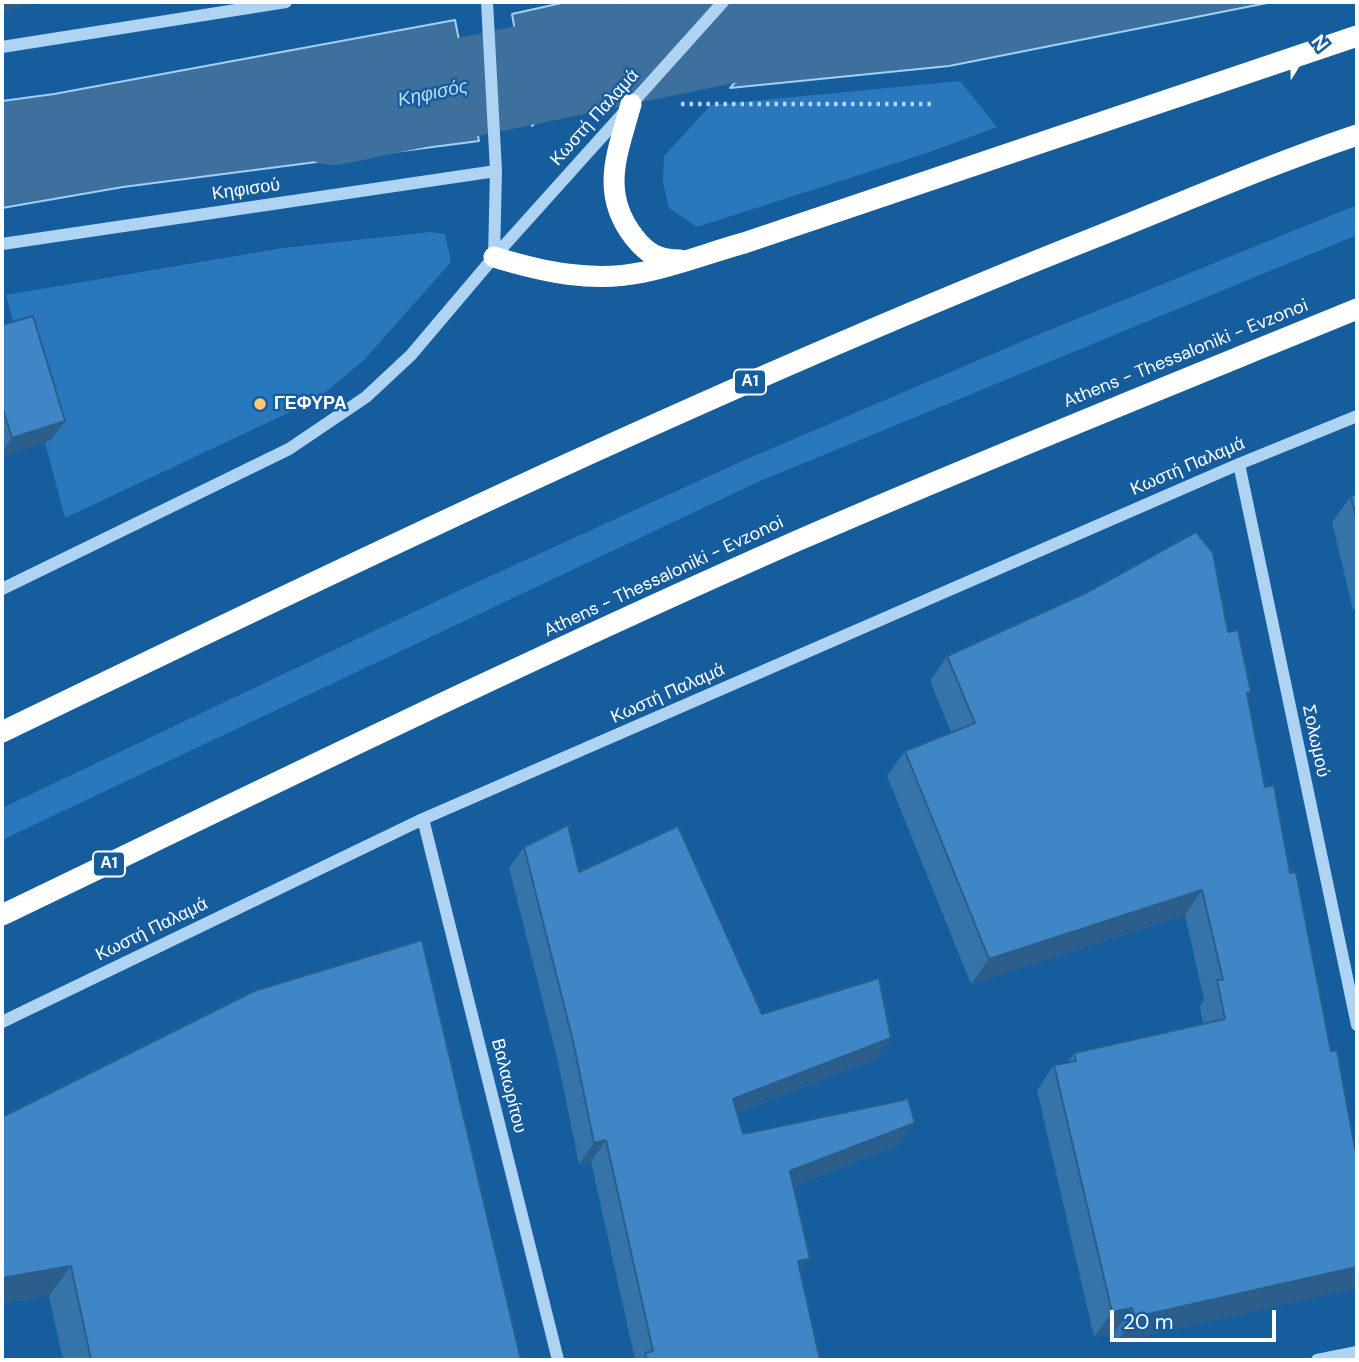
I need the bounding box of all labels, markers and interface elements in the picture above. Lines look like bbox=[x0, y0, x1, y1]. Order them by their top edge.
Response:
north arrow bbox=[1268, 21, 1338, 91]
text: N bbox=[1306, 30, 1334, 56]
street label: Κωστή Παλαμά bbox=[546, 65, 644, 171]
water label: Κηφισός bbox=[396, 75, 470, 113]
street label: Κηφισού bbox=[211, 175, 281, 205]
street label: Athens - Thessaloniki - Evzonoi bbox=[1060, 295, 1312, 413]
road number: Α1 bbox=[734, 370, 766, 394]
place label: ΓΕΦΥΡΑ bbox=[274, 393, 347, 415]
marker: ΓΕΦΥΡΑ bbox=[252, 396, 268, 412]
street label: Κωστή Παλαμά bbox=[1128, 433, 1248, 501]
street label: Athens - Thessaloniki - Evzonoi bbox=[541, 512, 787, 642]
street label: Κωστή Παλαμά bbox=[608, 659, 728, 729]
street label: Σολωμού bbox=[1297, 703, 1333, 779]
road number: Α1 bbox=[93, 852, 125, 876]
street label: Κωστή Παλαμά bbox=[92, 894, 212, 966]
street label: Βαλαωρίτου bbox=[486, 1037, 530, 1135]
scale bar bbox=[1114, 1296, 1280, 1340]
text: 20 m bbox=[1123, 1308, 1174, 1336]

